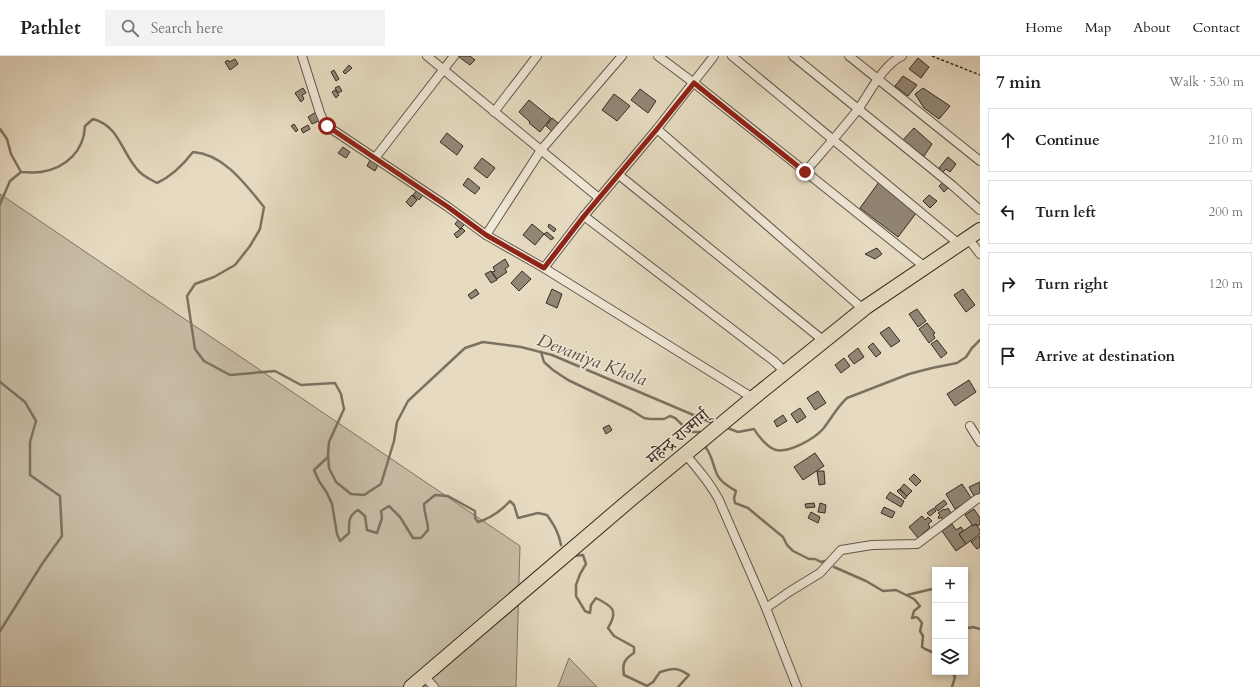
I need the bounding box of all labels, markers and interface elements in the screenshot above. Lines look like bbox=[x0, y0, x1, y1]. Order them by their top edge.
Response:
search box bbox=[105, 10, 385, 46]
text: Pathlet bbox=[20, 15, 81, 41]
icon: search bbox=[119, 17, 141, 39]
text: Search here bbox=[151, 18, 223, 38]
text: Home bbox=[1025, 18, 1063, 37]
text: Map bbox=[1085, 18, 1111, 37]
text: About bbox=[1133, 18, 1170, 37]
text: Contact bbox=[1192, 18, 1240, 37]
text: 7 min bbox=[996, 71, 1041, 94]
text: Walk · 530 m bbox=[1169, 73, 1244, 91]
route start bbox=[318, 117, 336, 135]
icon: ahead bbox=[997, 129, 1019, 151]
text: Continue bbox=[1035, 130, 1100, 150]
text: 210 m bbox=[1209, 131, 1243, 149]
route end bbox=[796, 163, 814, 181]
icon: left bbox=[997, 201, 1019, 223]
text: Turn left bbox=[1035, 202, 1096, 222]
text: 200 m bbox=[1209, 203, 1243, 221]
icon: right bbox=[997, 273, 1019, 295]
text: Turn right bbox=[1035, 274, 1108, 294]
text: 120 m bbox=[1209, 275, 1243, 293]
water label: Devaniya Khola bbox=[533, 328, 651, 392]
icon: arrive bbox=[997, 345, 1019, 367]
text: Arrive at destination bbox=[1035, 346, 1175, 366]
street label: महेन्द्र राज्मार्ग् bbox=[641, 402, 716, 471]
map controls bbox=[932, 567, 968, 675]
button: + bbox=[932, 567, 968, 603]
button: − bbox=[932, 603, 968, 639]
button: layers bbox=[932, 639, 968, 675]

